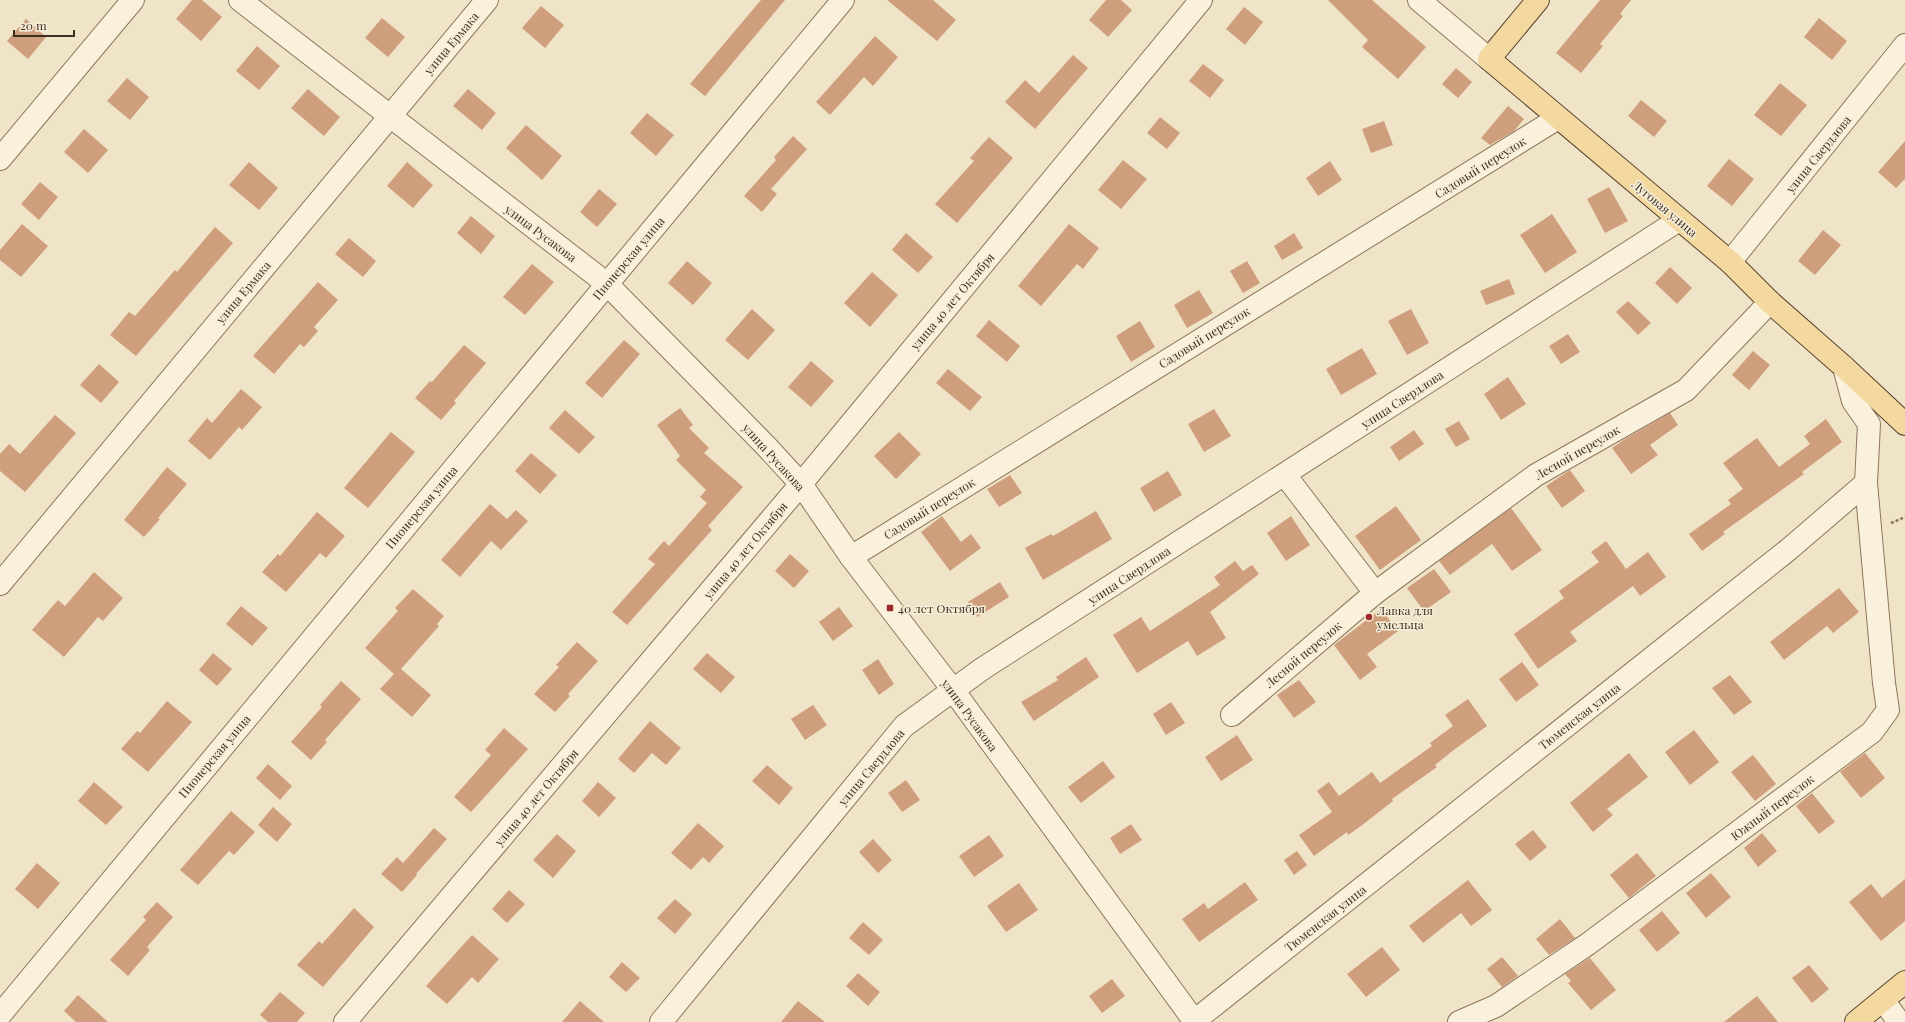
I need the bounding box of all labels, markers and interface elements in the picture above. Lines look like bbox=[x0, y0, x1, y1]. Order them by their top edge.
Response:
street label: улица Ермака bbox=[419, 8, 482, 78]
scale bar bbox=[14, 12, 74, 38]
text: 20 m bbox=[20, 17, 47, 33]
street label: улица Свердлова bbox=[1781, 112, 1854, 197]
street label: Садовый переулок bbox=[1431, 132, 1529, 201]
street label: Луговая улица bbox=[1628, 175, 1701, 240]
street label: улица Русакова bbox=[501, 200, 580, 265]
street label: Пионерская улица bbox=[588, 213, 668, 303]
street label: улица 40 лет Октября bbox=[906, 249, 998, 354]
street label: улица Ермака bbox=[211, 257, 274, 327]
street label: Садовый переулок bbox=[1155, 302, 1253, 371]
street label: улица Свердлова bbox=[1357, 366, 1446, 432]
street label: улица Русакова bbox=[739, 419, 809, 494]
street label: Лесной переулок bbox=[1531, 421, 1623, 483]
street label: Пионерская улица bbox=[381, 462, 461, 552]
street label: Садовый переулок bbox=[880, 473, 978, 542]
street label: улица 40 лет Октября bbox=[699, 498, 791, 603]
street label: улица Свердлова bbox=[1084, 542, 1173, 608]
place label: 40 лет Октября bbox=[898, 600, 986, 616]
place label: Лавка для умельца bbox=[1376, 602, 1434, 632]
marker: 40 лет Октября bbox=[885, 603, 895, 613]
marker: Лавка для умельца bbox=[1364, 612, 1374, 622]
street label: Лесной переулок bbox=[1260, 617, 1345, 692]
street label: улица Русакова bbox=[938, 675, 1002, 754]
street label: Тюменская улица bbox=[1535, 679, 1623, 753]
street label: Пионерская улица bbox=[174, 711, 254, 801]
street label: улица Свердлова bbox=[834, 725, 908, 809]
street label: улица 40 лет Октября bbox=[490, 745, 582, 850]
street label: Южный переулок bbox=[1727, 770, 1817, 844]
street label: Тюменская улица bbox=[1281, 881, 1369, 955]

